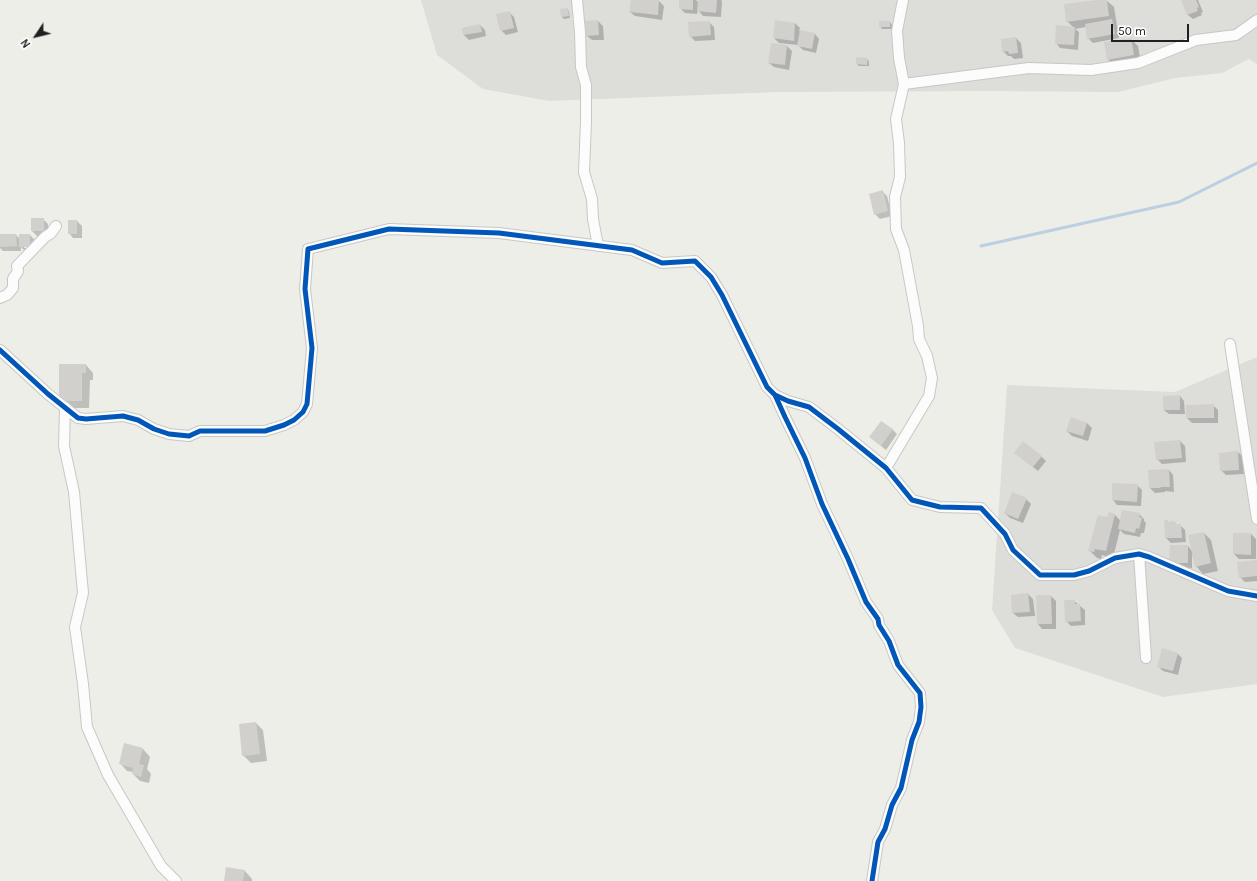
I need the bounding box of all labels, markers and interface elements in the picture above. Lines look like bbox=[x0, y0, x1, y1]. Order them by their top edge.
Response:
north arrow bbox=[16, 16, 56, 56]
scale bar bbox=[1113, 16, 1191, 42]
text: 50 m bbox=[1118, 24, 1146, 38]
text: N bbox=[18, 36, 33, 50]

